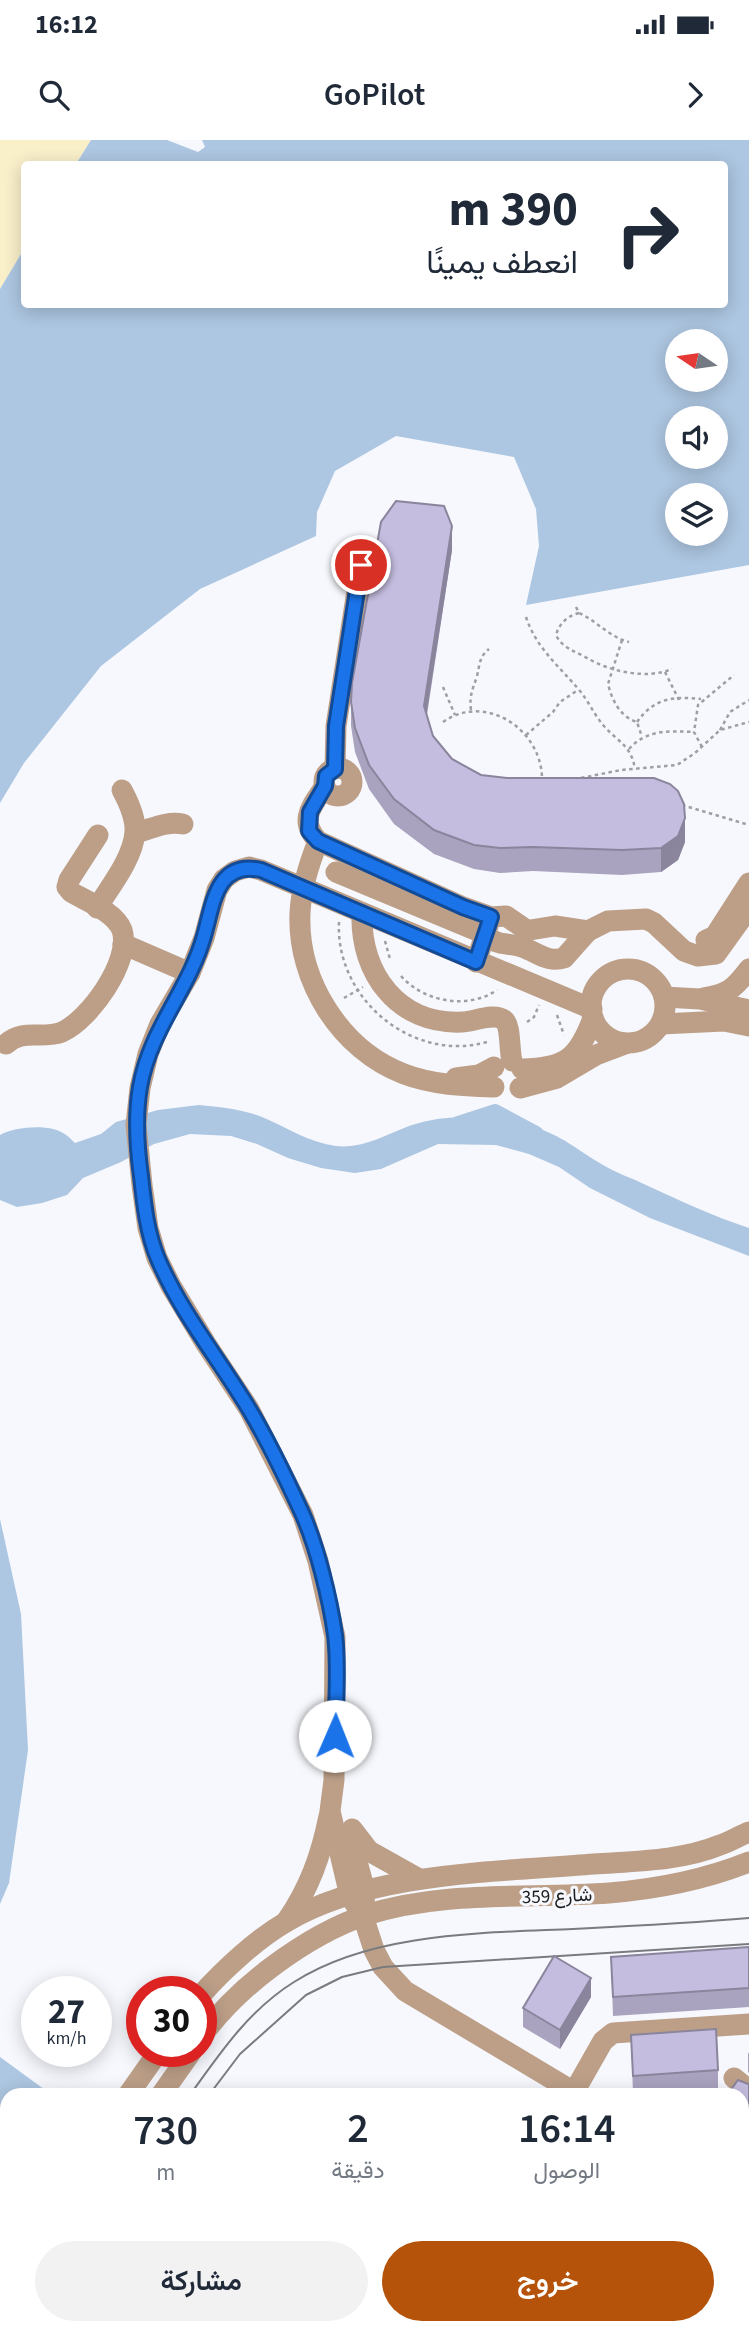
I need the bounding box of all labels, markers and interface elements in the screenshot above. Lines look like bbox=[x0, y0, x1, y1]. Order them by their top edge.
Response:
text: 16:12 bbox=[35, 6, 98, 43]
text: GoPilot bbox=[324, 72, 425, 118]
icon: search bbox=[35, 76, 73, 114]
icon: forward bbox=[676, 76, 714, 114]
text: 390 m bbox=[449, 175, 578, 245]
icon: right bbox=[602, 189, 693, 280]
text: انعطف يمينًا bbox=[426, 240, 578, 286]
north arrow bbox=[665, 329, 728, 392]
map controls bbox=[665, 329, 728, 546]
button: sound bbox=[665, 406, 728, 469]
button: layers bbox=[665, 483, 728, 546]
pin bbox=[331, 535, 391, 595]
icon: arrive bbox=[342, 546, 380, 584]
position arrow bbox=[298, 1699, 372, 1773]
street label: شارع 359 bbox=[521, 1882, 593, 1911]
speed limit sign: 30 bbox=[126, 1976, 217, 2067]
text: 27 bbox=[48, 1987, 85, 2037]
text: km/h bbox=[47, 2026, 86, 2051]
text: 2 bbox=[347, 2099, 369, 2159]
text: 16:14 bbox=[518, 2099, 616, 2159]
text: 730 bbox=[133, 2101, 198, 2161]
text: دقيقة bbox=[331, 2154, 385, 2187]
text: الوصول bbox=[534, 2154, 600, 2187]
text: m bbox=[156, 2156, 175, 2189]
button: مشاركة bbox=[35, 2241, 368, 2321]
button: خروج bbox=[382, 2241, 714, 2321]

